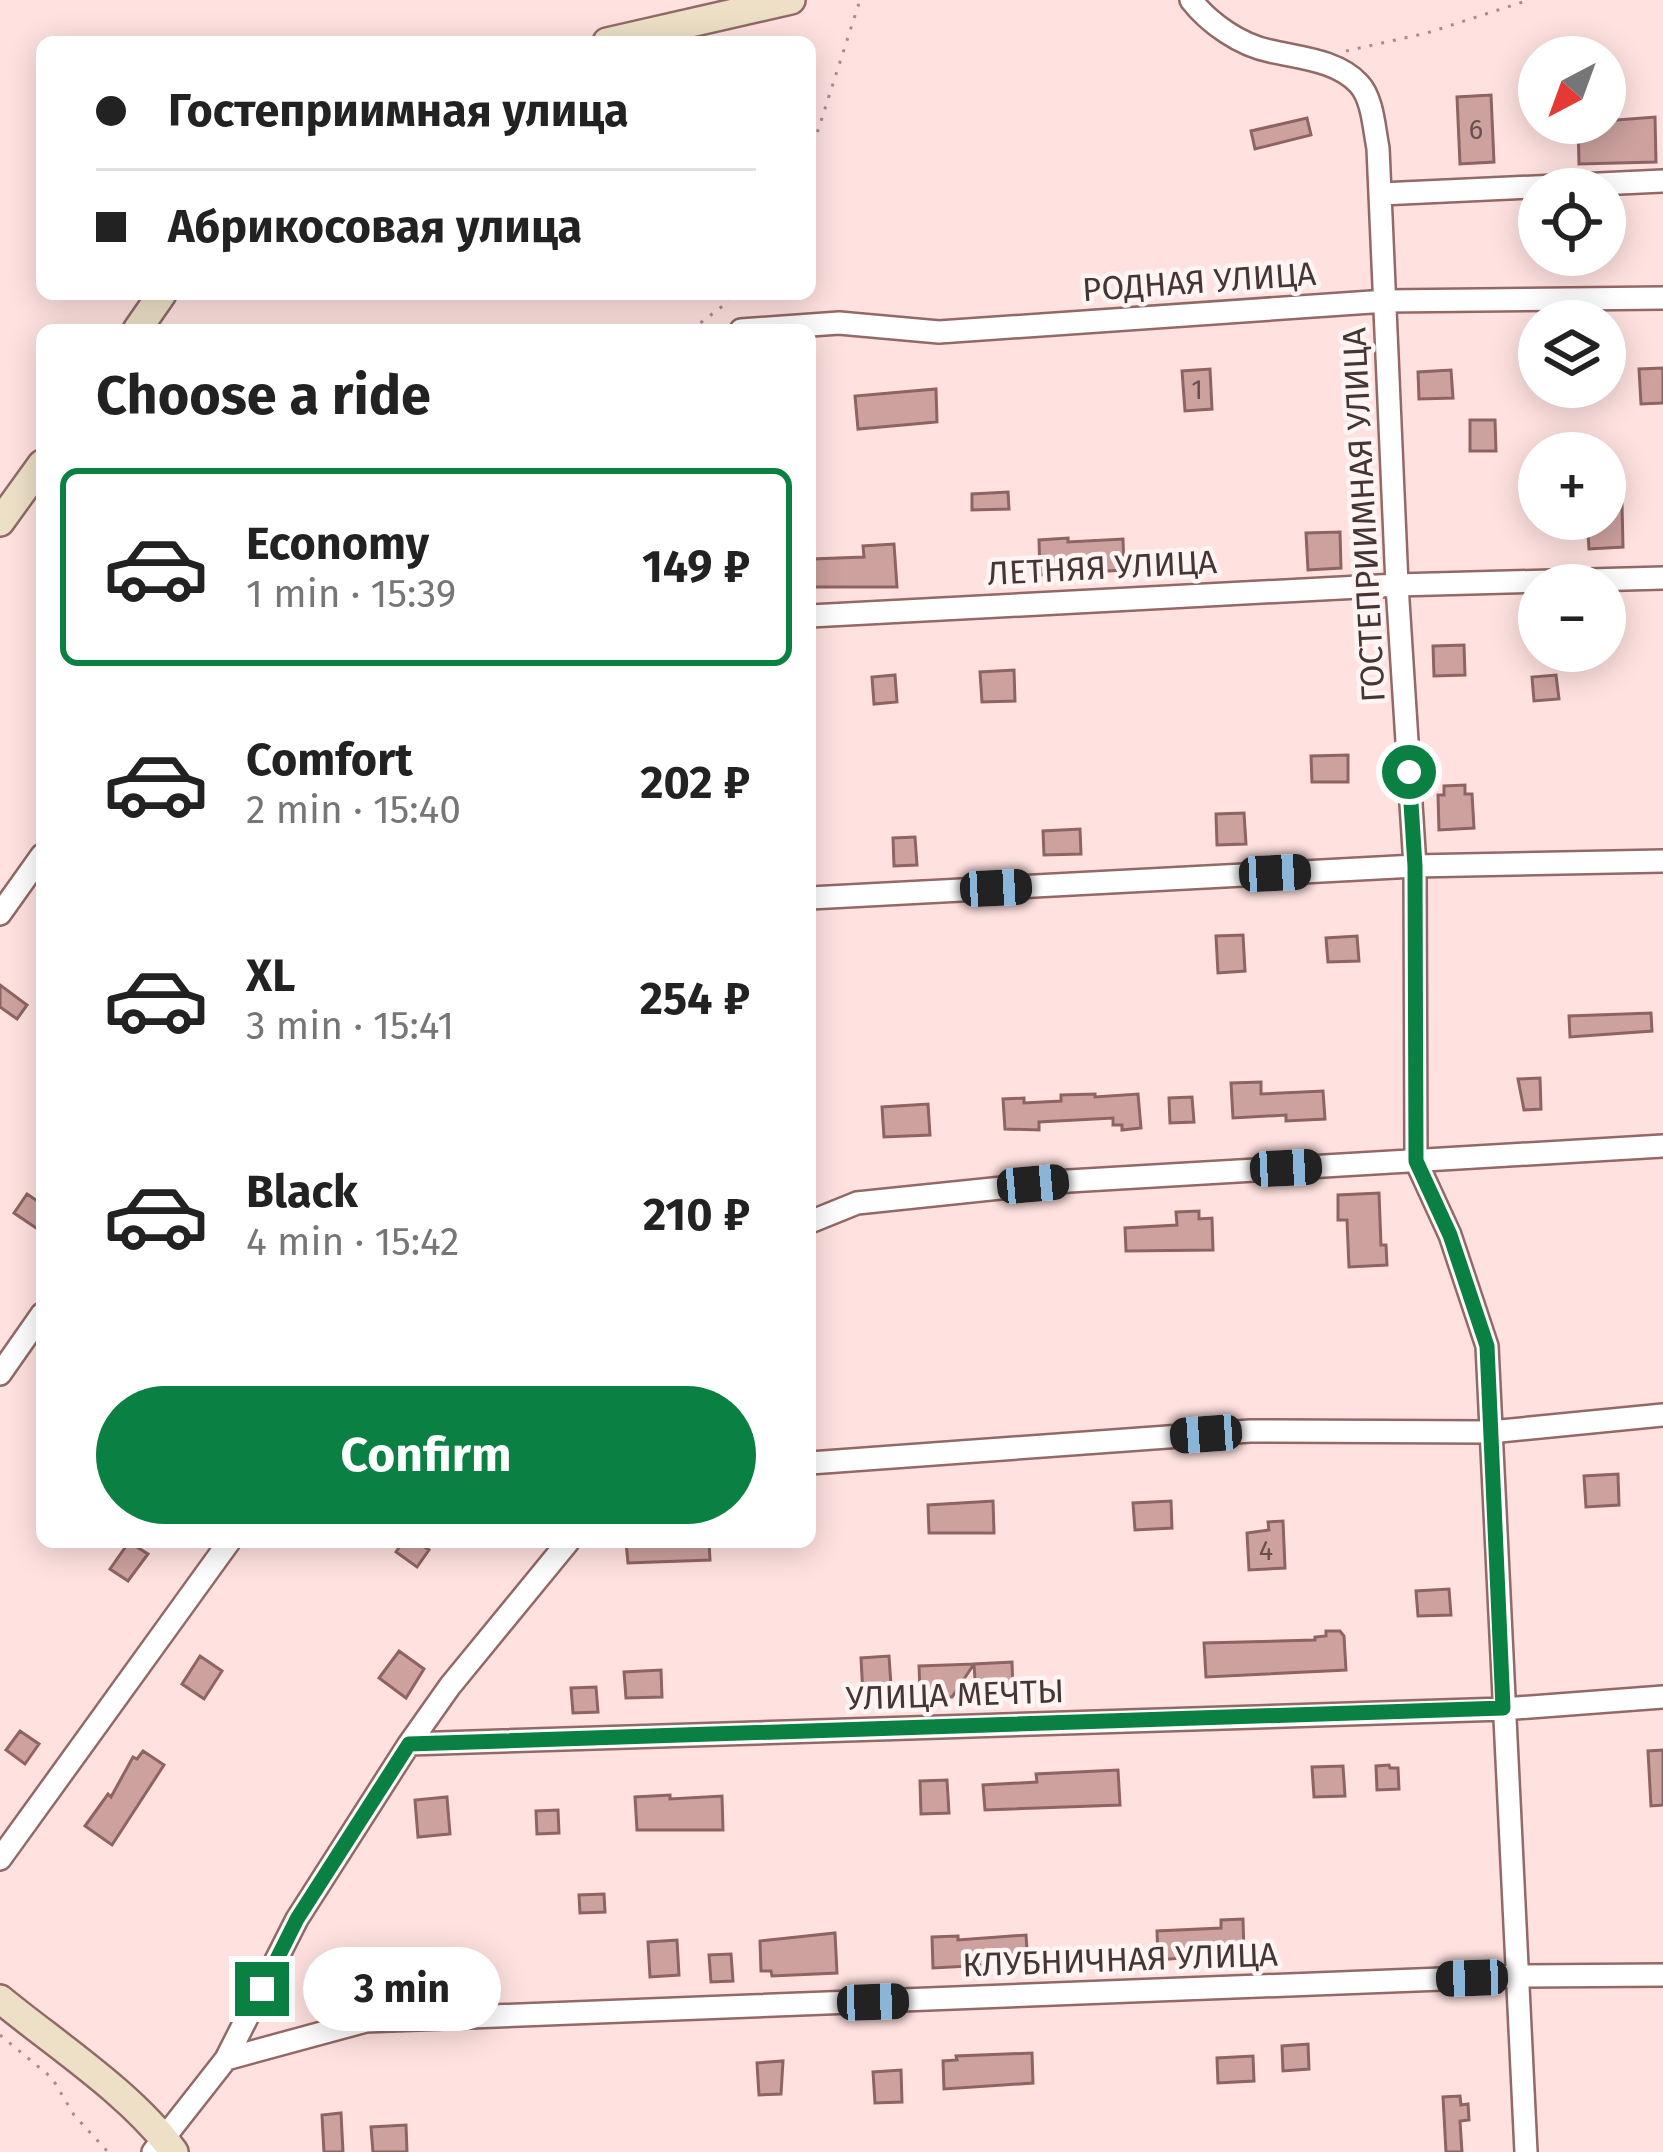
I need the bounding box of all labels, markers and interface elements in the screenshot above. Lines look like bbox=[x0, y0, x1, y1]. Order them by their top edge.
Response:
north arrow bbox=[1518, 36, 1626, 144]
map controls bbox=[1518, 36, 1626, 672]
text: Гостеприимная улица bbox=[168, 84, 629, 138]
house number: 6 bbox=[1469, 114, 1483, 146]
button: locate bbox=[1518, 168, 1626, 276]
text: Абрикосовая улица bbox=[168, 200, 582, 254]
street label: РОДНАЯ УЛИЦА bbox=[1081, 254, 1317, 310]
button: layers bbox=[1518, 300, 1626, 408]
street label: ГОСТЕПРИИМНАЯ УЛИЦА bbox=[1334, 327, 1394, 703]
text: Choose a ride bbox=[96, 364, 431, 428]
house number: 1 bbox=[1191, 374, 1203, 406]
button: + bbox=[1518, 432, 1626, 540]
icon: car bbox=[102, 513, 210, 621]
text: Economy bbox=[246, 517, 429, 571]
text: 149 ₽ bbox=[642, 540, 750, 594]
street label: ЛЕТНЯЯ УЛИЦА bbox=[986, 542, 1218, 594]
button: − bbox=[1518, 564, 1626, 672]
text: 1 min · 15:39 bbox=[246, 571, 456, 617]
icon: car bbox=[102, 729, 210, 837]
text: Comfort bbox=[246, 733, 413, 787]
route start bbox=[1382, 745, 1436, 799]
text: 202 ₽ bbox=[640, 756, 750, 810]
text: 2 min · 15:40 bbox=[246, 787, 461, 833]
car bbox=[1238, 853, 1312, 893]
car bbox=[959, 868, 1033, 908]
icon: car bbox=[102, 945, 210, 1053]
text: XL bbox=[246, 949, 295, 1003]
text: 254 ₽ bbox=[640, 972, 750, 1026]
text: 3 min · 15:41 bbox=[246, 1003, 454, 1049]
car bbox=[1249, 1148, 1323, 1188]
icon: car bbox=[102, 1161, 210, 1269]
car bbox=[996, 1163, 1070, 1205]
text: Black bbox=[246, 1165, 358, 1219]
text: 210 ₽ bbox=[643, 1188, 750, 1242]
text: 4 min · 15:42 bbox=[246, 1219, 459, 1265]
button: Confirm bbox=[96, 1386, 756, 1524]
car bbox=[1169, 1414, 1243, 1454]
house number: 4 bbox=[1259, 1535, 1273, 1567]
street label: УЛИЦА МЕЧТЫ bbox=[845, 1671, 1065, 1719]
street label: КЛУБНИЧНАЯ УЛИЦА bbox=[962, 1935, 1279, 1985]
callout: 3 min bbox=[304, 1947, 502, 2031]
car bbox=[1435, 1959, 1509, 1997]
route end bbox=[235, 1962, 289, 2016]
text: 3 min bbox=[354, 1966, 450, 2012]
car bbox=[836, 1983, 910, 2021]

